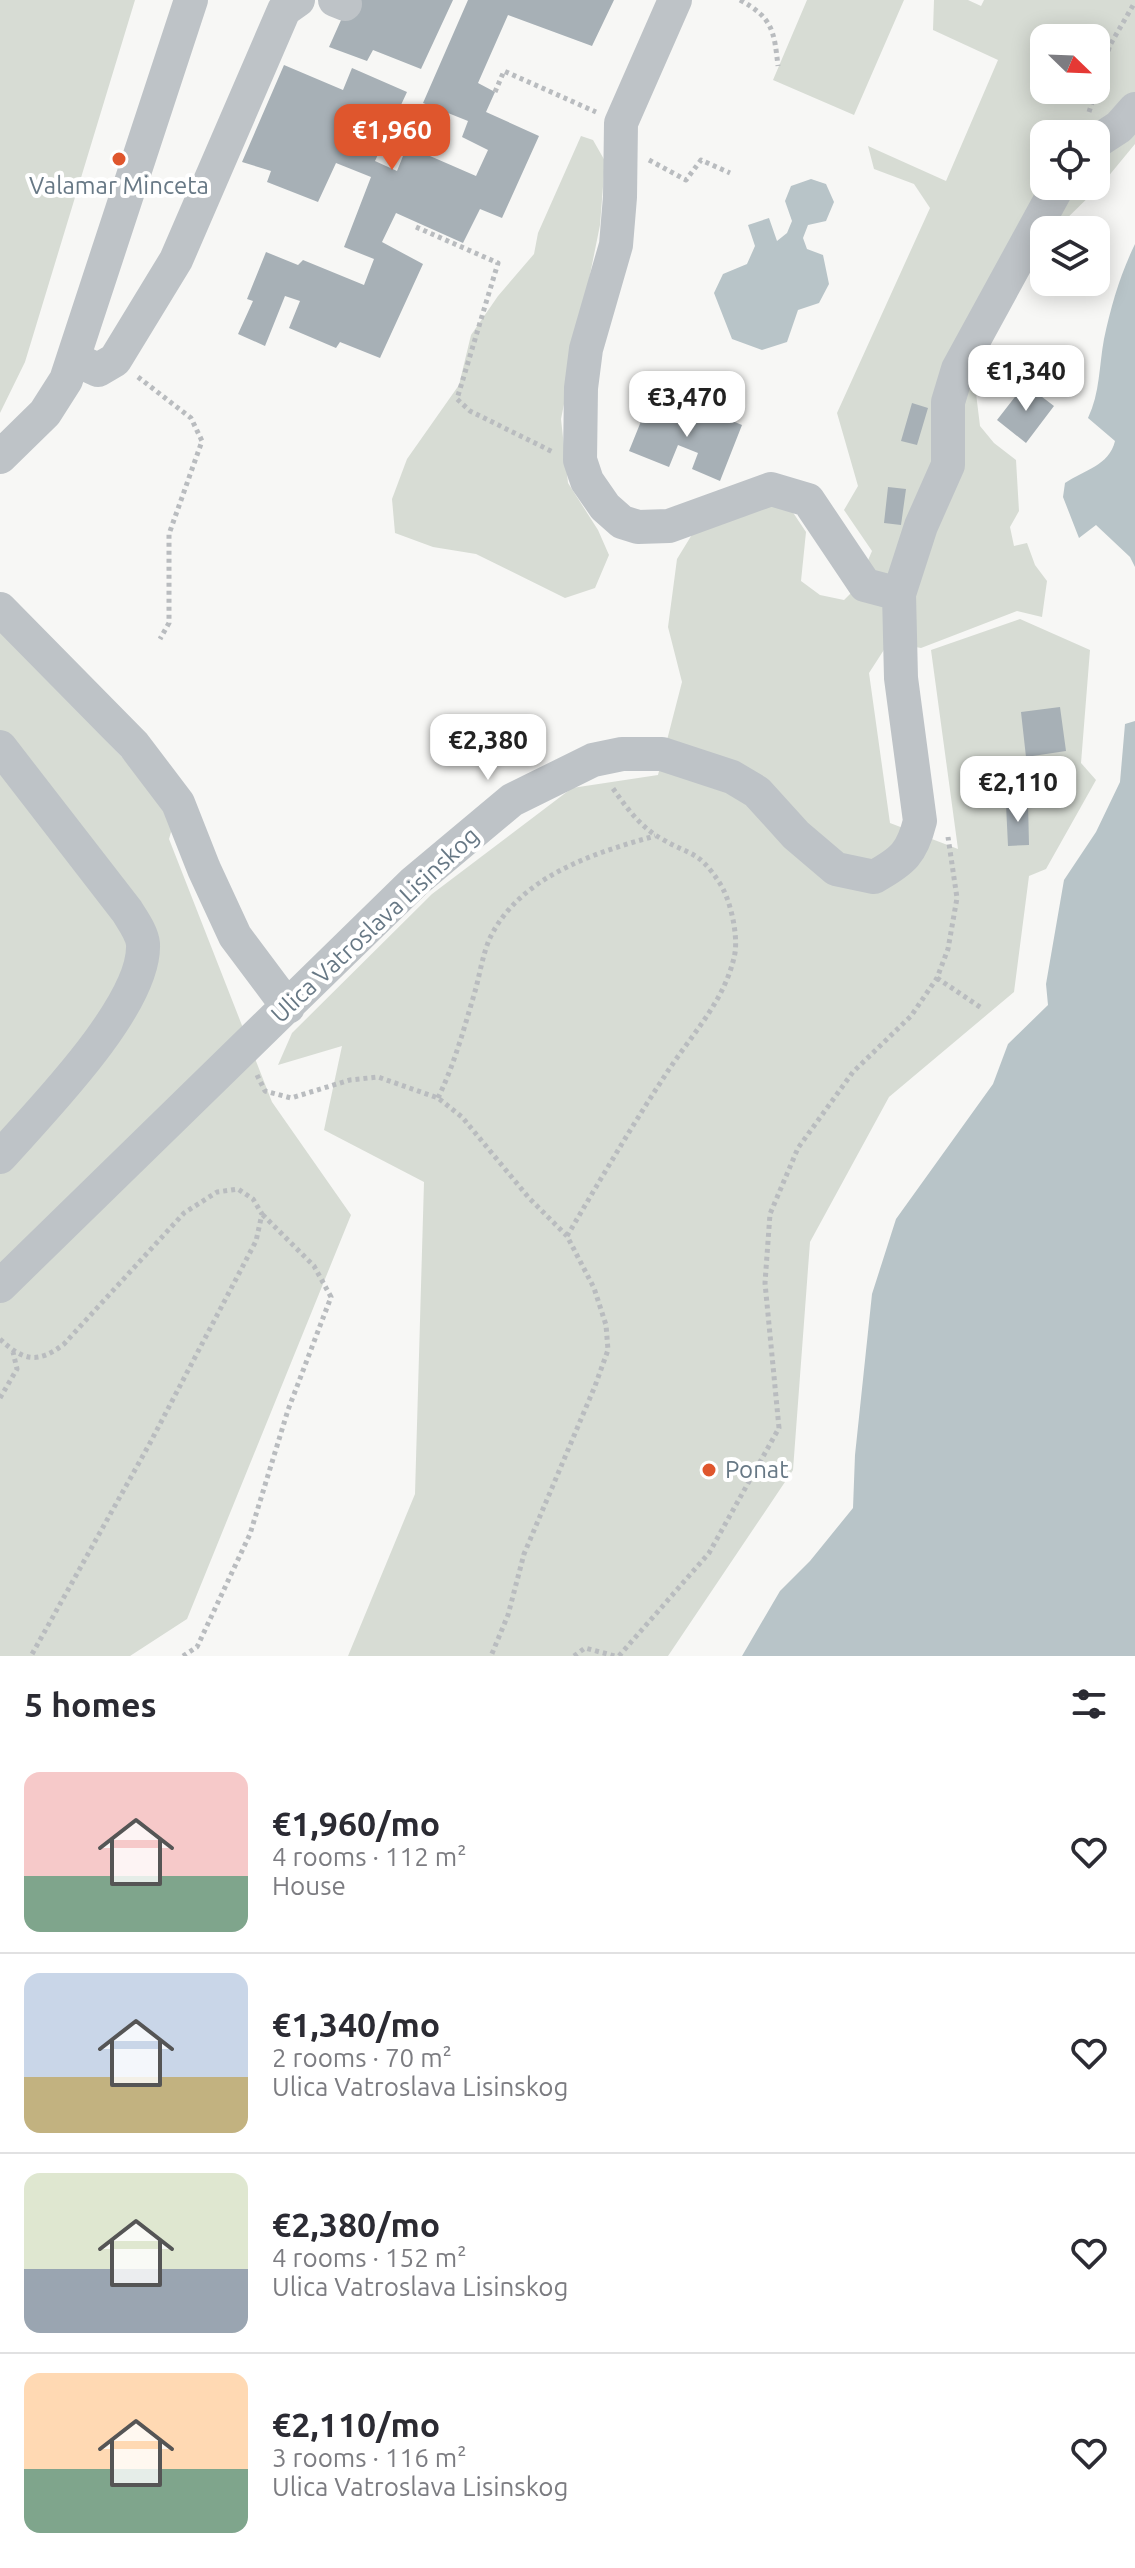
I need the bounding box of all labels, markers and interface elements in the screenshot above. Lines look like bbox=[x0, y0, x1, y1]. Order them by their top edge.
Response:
north arrow bbox=[1030, 24, 1110, 104]
map controls bbox=[1030, 24, 1110, 296]
pin: €1,960 bbox=[327, 104, 457, 172]
text: €1,960 bbox=[352, 115, 432, 144]
button: locate bbox=[1030, 120, 1110, 200]
marker: Valamar Minceta bbox=[110, 150, 128, 168]
place label: Valamar Minceta bbox=[29, 172, 209, 199]
button: layers bbox=[1030, 216, 1110, 296]
pin: €1,340 bbox=[961, 345, 1091, 413]
text: €1,340 bbox=[986, 356, 1066, 385]
pin: €3,470 bbox=[622, 371, 752, 439]
text: €3,470 bbox=[647, 382, 727, 411]
pin: €2,380 bbox=[423, 714, 553, 782]
text: €2,380 bbox=[448, 725, 528, 754]
pin: €2,110 bbox=[953, 756, 1083, 824]
text: €2,110 bbox=[978, 767, 1058, 796]
street label: Ulica Vatroslava Lisinskog bbox=[265, 821, 484, 1028]
place label: Ponat bbox=[725, 1456, 789, 1483]
marker: Ponat bbox=[700, 1461, 718, 1479]
icon: filters bbox=[1067, 1682, 1111, 1726]
text: 5 homes bbox=[24, 1685, 157, 1723]
icon: home bbox=[88, 1804, 184, 1900]
text: €1,960/mo bbox=[272, 1804, 440, 1842]
icon: heart bbox=[1067, 1830, 1111, 1874]
text: 4 rooms · 112 m² bbox=[272, 1842, 467, 1871]
text: House bbox=[272, 1871, 346, 1900]
icon: home bbox=[88, 2005, 184, 2101]
text: €1,340/mo bbox=[272, 2005, 440, 2043]
icon: heart bbox=[1067, 2031, 1111, 2075]
text: 2 rooms · 70 m² bbox=[272, 2043, 452, 2072]
text: Ulica Vatroslava Lisinskog bbox=[272, 2072, 568, 2101]
icon: home bbox=[88, 2205, 184, 2301]
text: €2,380/mo bbox=[272, 2205, 440, 2243]
icon: heart bbox=[1067, 2231, 1111, 2275]
text: 4 rooms · 152 m² bbox=[272, 2243, 467, 2272]
text: Ulica Vatroslava Lisinskog bbox=[272, 2272, 568, 2301]
icon: home bbox=[88, 2405, 184, 2501]
text: €2,110/mo bbox=[272, 2405, 440, 2443]
icon: heart bbox=[1067, 2431, 1111, 2475]
text: 3 rooms · 116 m² bbox=[272, 2443, 467, 2472]
text: Ulica Vatroslava Lisinskog bbox=[272, 2472, 568, 2501]

